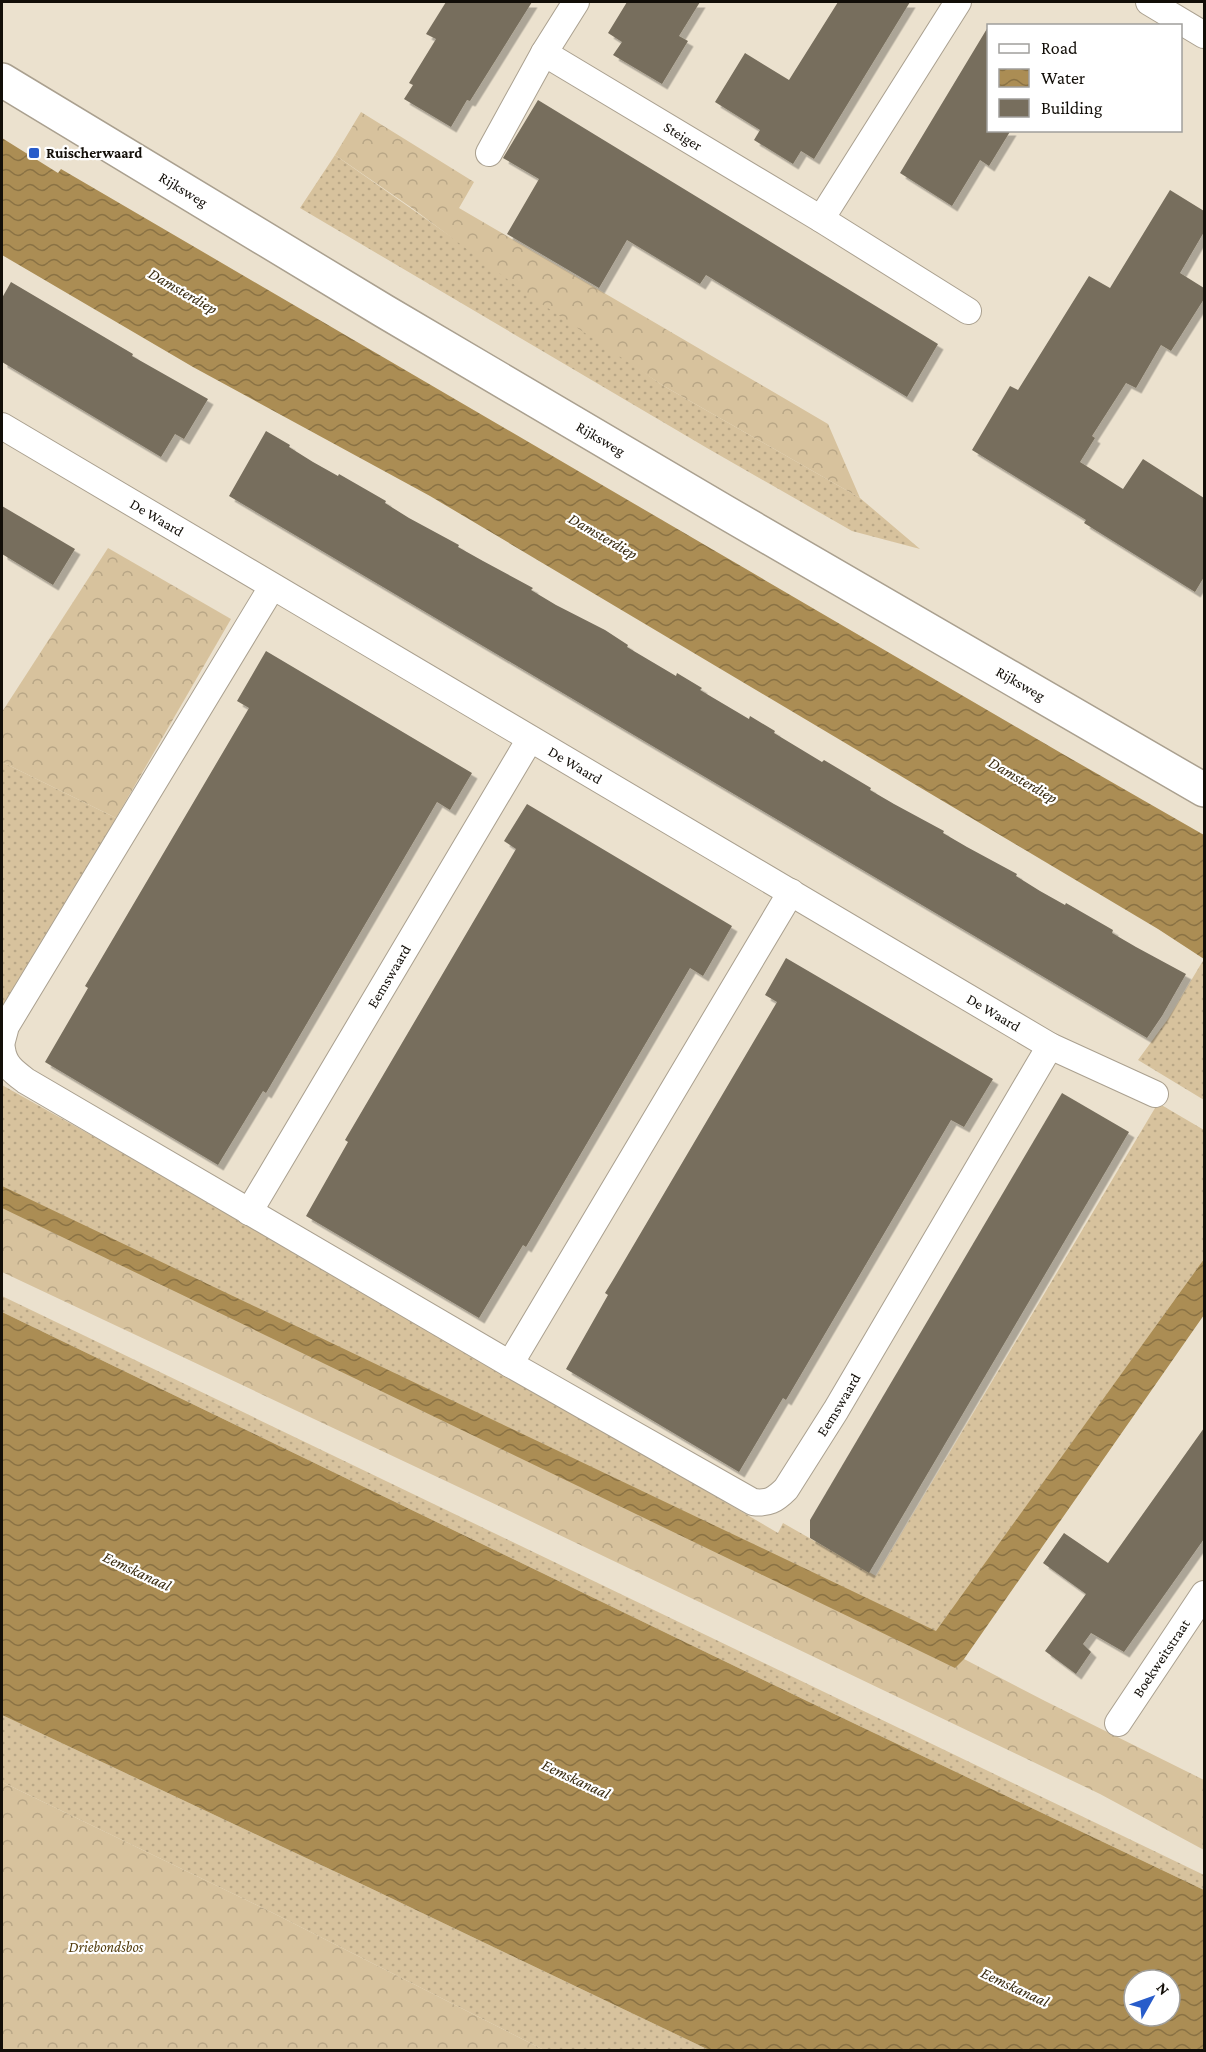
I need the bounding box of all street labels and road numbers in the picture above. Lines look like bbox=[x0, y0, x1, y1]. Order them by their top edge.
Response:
street label: Steiger bbox=[661, 119, 705, 154]
street label: Rijksweg bbox=[156, 169, 211, 211]
street label: Rijksweg bbox=[574, 418, 628, 460]
street label: De Waard bbox=[127, 496, 187, 540]
street label: Rijksweg bbox=[993, 663, 1048, 705]
street label: De Waard bbox=[546, 743, 605, 787]
street label: Eemswaard bbox=[364, 942, 414, 1011]
street label: De Waard bbox=[964, 991, 1023, 1035]
street label: Eemswaard bbox=[814, 1370, 864, 1439]
street label: Boekweitstraat bbox=[1130, 1615, 1194, 1700]

